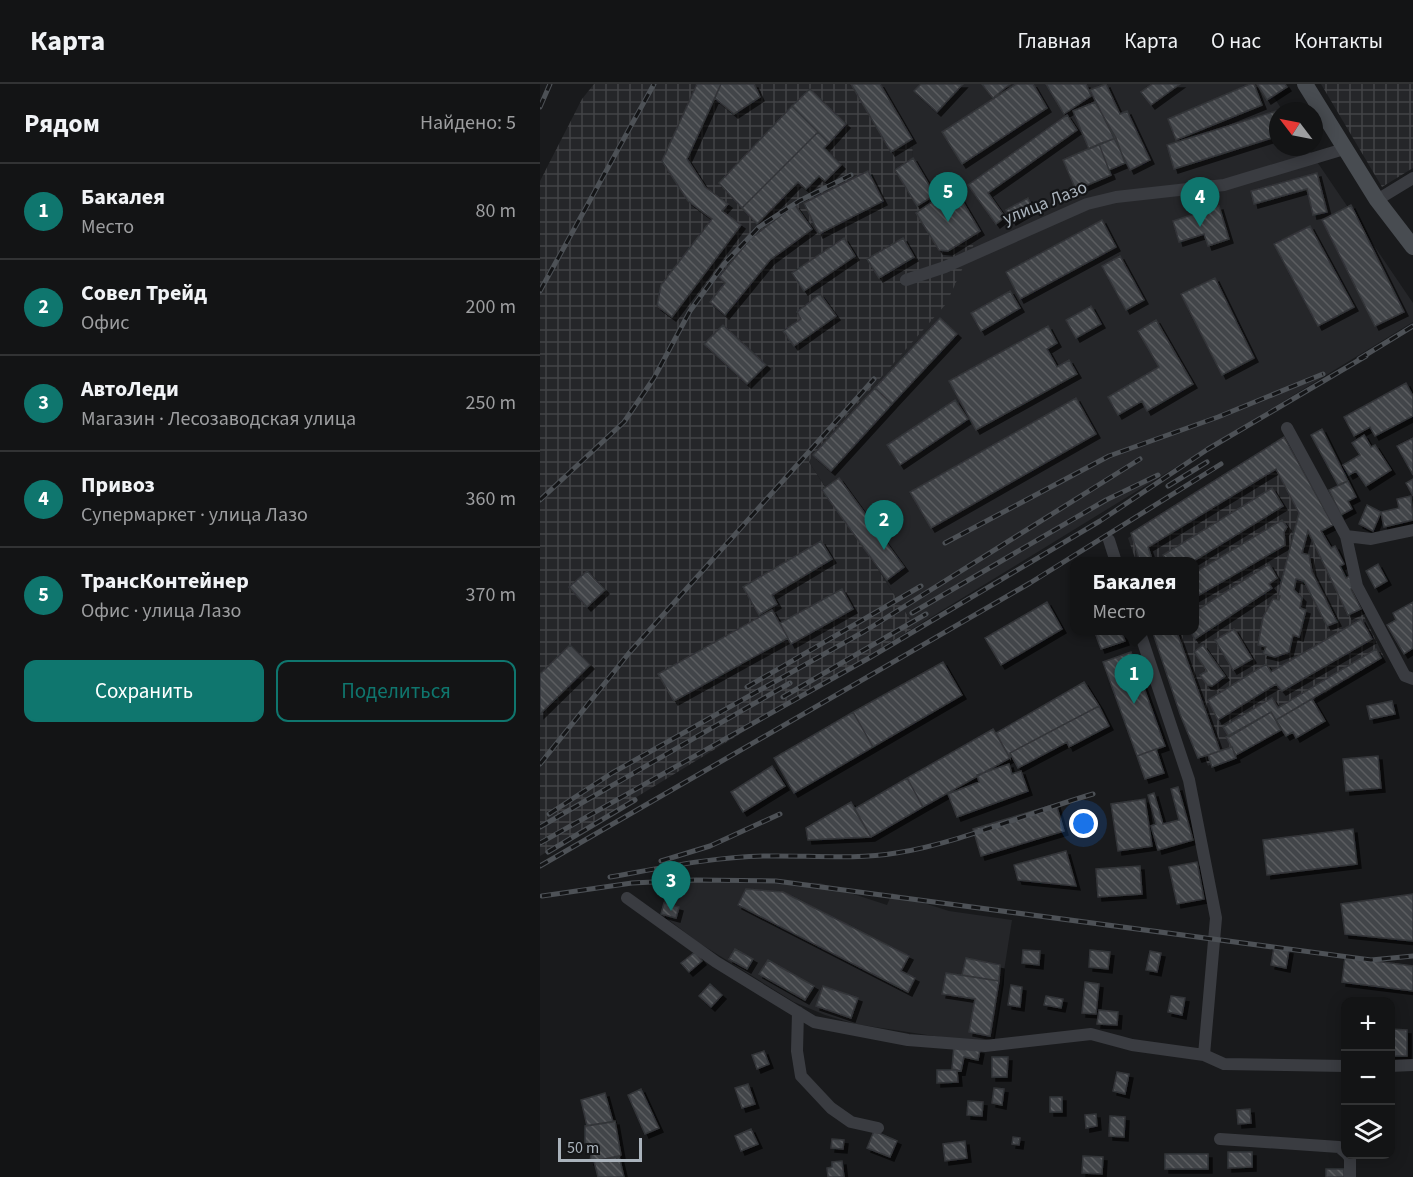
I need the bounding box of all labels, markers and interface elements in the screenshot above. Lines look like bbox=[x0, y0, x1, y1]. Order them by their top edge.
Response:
text: Карта bbox=[30, 21, 105, 61]
text: Главная bbox=[1018, 26, 1091, 56]
text: Карта bbox=[1124, 26, 1178, 56]
text: О нас bbox=[1211, 26, 1261, 56]
text: Контакты bbox=[1294, 26, 1383, 56]
north arrow bbox=[1269, 102, 1323, 156]
text: Рядом bbox=[24, 105, 100, 142]
text: Найдено: 5 bbox=[420, 109, 516, 137]
pin: 5 bbox=[928, 172, 968, 222]
street label: улица Лазо bbox=[999, 175, 1091, 231]
pin: 4 bbox=[1180, 178, 1220, 227]
text: Бакалея bbox=[81, 181, 165, 213]
text: 1 bbox=[38, 197, 49, 225]
text: 80 m bbox=[476, 197, 516, 225]
text: Место bbox=[81, 213, 134, 241]
text: Совел Трейд bbox=[81, 277, 207, 309]
text: 2 bbox=[38, 293, 49, 321]
text: 200 m bbox=[466, 293, 516, 321]
text: Офис bbox=[81, 309, 129, 337]
text: АвтоЛеди bbox=[81, 373, 179, 405]
text: 3 bbox=[38, 389, 49, 417]
text: 250 m bbox=[466, 389, 516, 417]
text: Магазин · Лесозаводская улица bbox=[81, 405, 356, 433]
text: Привоз bbox=[81, 469, 155, 501]
text: 4 bbox=[38, 485, 49, 513]
text: 360 m bbox=[466, 485, 516, 513]
pin: 2 bbox=[864, 500, 904, 550]
text: Супермаркет · улица Лазо bbox=[81, 501, 308, 529]
popup bbox=[1070, 557, 1199, 635]
text: ТрансКонтейнер bbox=[81, 565, 249, 597]
text: Бакалея bbox=[1092, 566, 1177, 598]
text: 5 bbox=[38, 581, 49, 609]
text: 370 m bbox=[466, 581, 516, 609]
text: Офис · улица Лазо bbox=[81, 597, 241, 625]
text: Место bbox=[1092, 598, 1146, 626]
pin: 1 bbox=[1114, 654, 1154, 704]
button: Сохранить bbox=[24, 660, 264, 722]
button: Поделиться bbox=[276, 660, 516, 722]
your location bbox=[1069, 809, 1098, 838]
pin: 3 bbox=[652, 862, 690, 911]
map controls bbox=[1341, 997, 1395, 1159]
button: + bbox=[1341, 997, 1395, 1051]
button: − bbox=[1341, 1051, 1395, 1105]
button: layers bbox=[1341, 1105, 1395, 1159]
scale bar bbox=[558, 1135, 642, 1162]
text: 50 m bbox=[567, 1137, 599, 1159]

